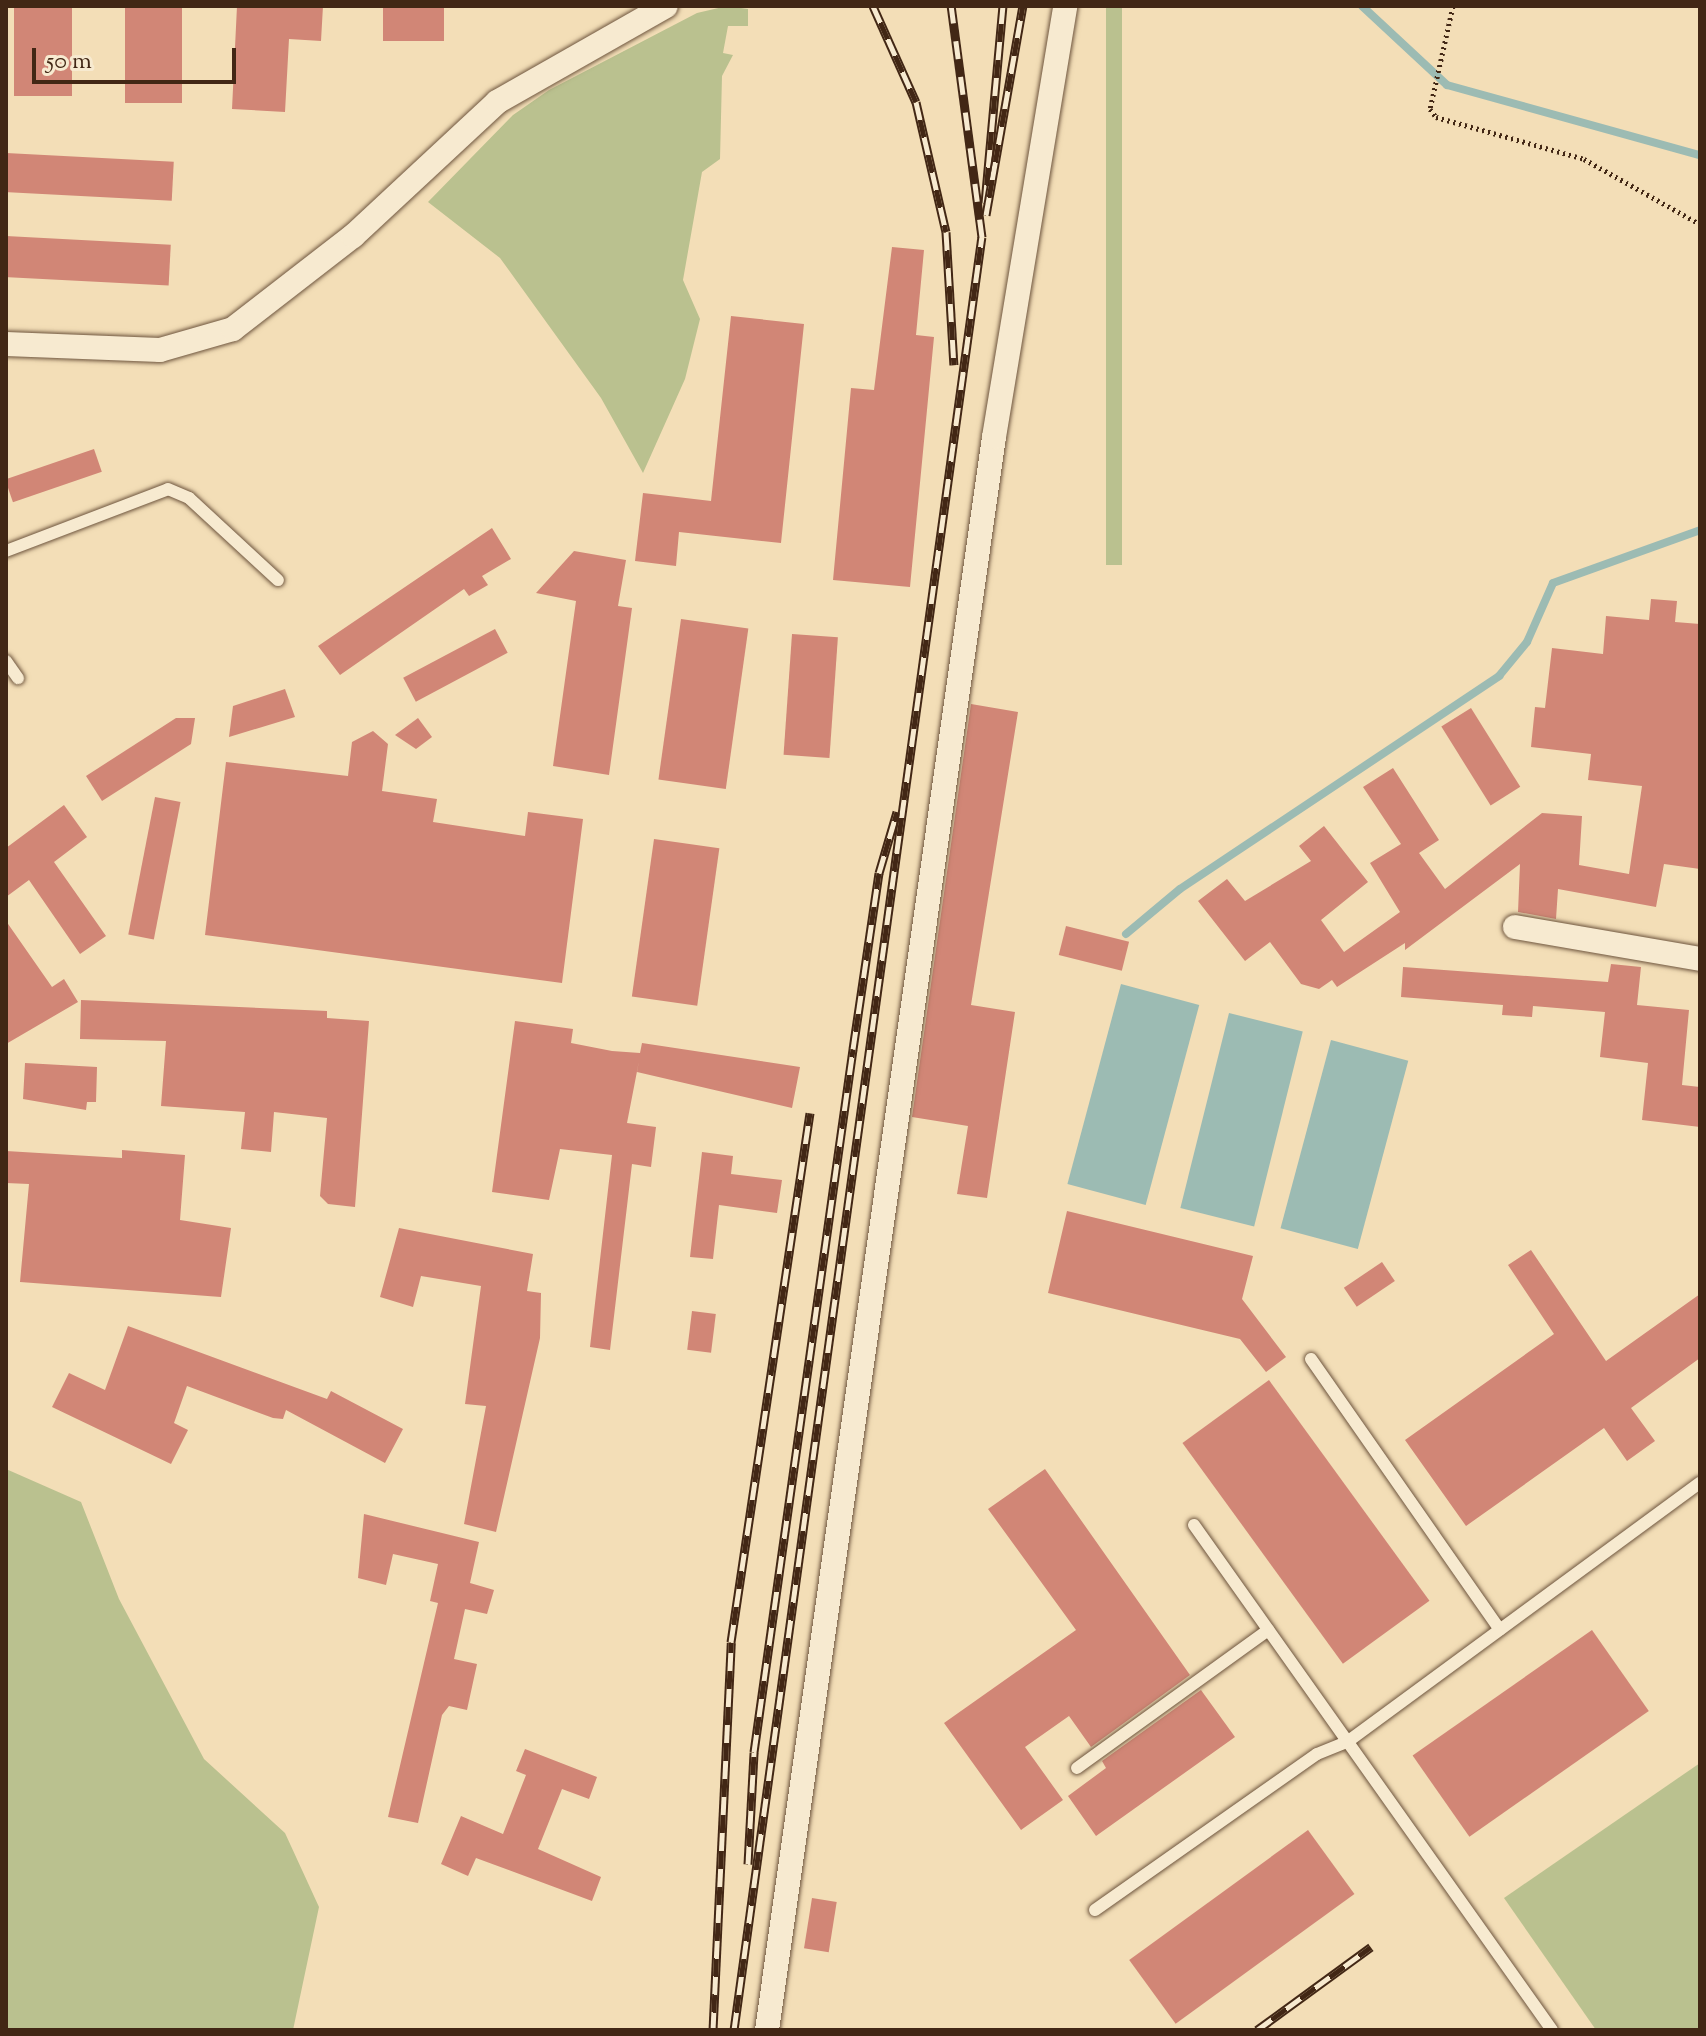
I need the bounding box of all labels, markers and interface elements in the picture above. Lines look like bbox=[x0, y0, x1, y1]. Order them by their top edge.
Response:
scale bar bbox=[36, 32, 240, 82]
text: 50 m bbox=[46, 45, 92, 79]

